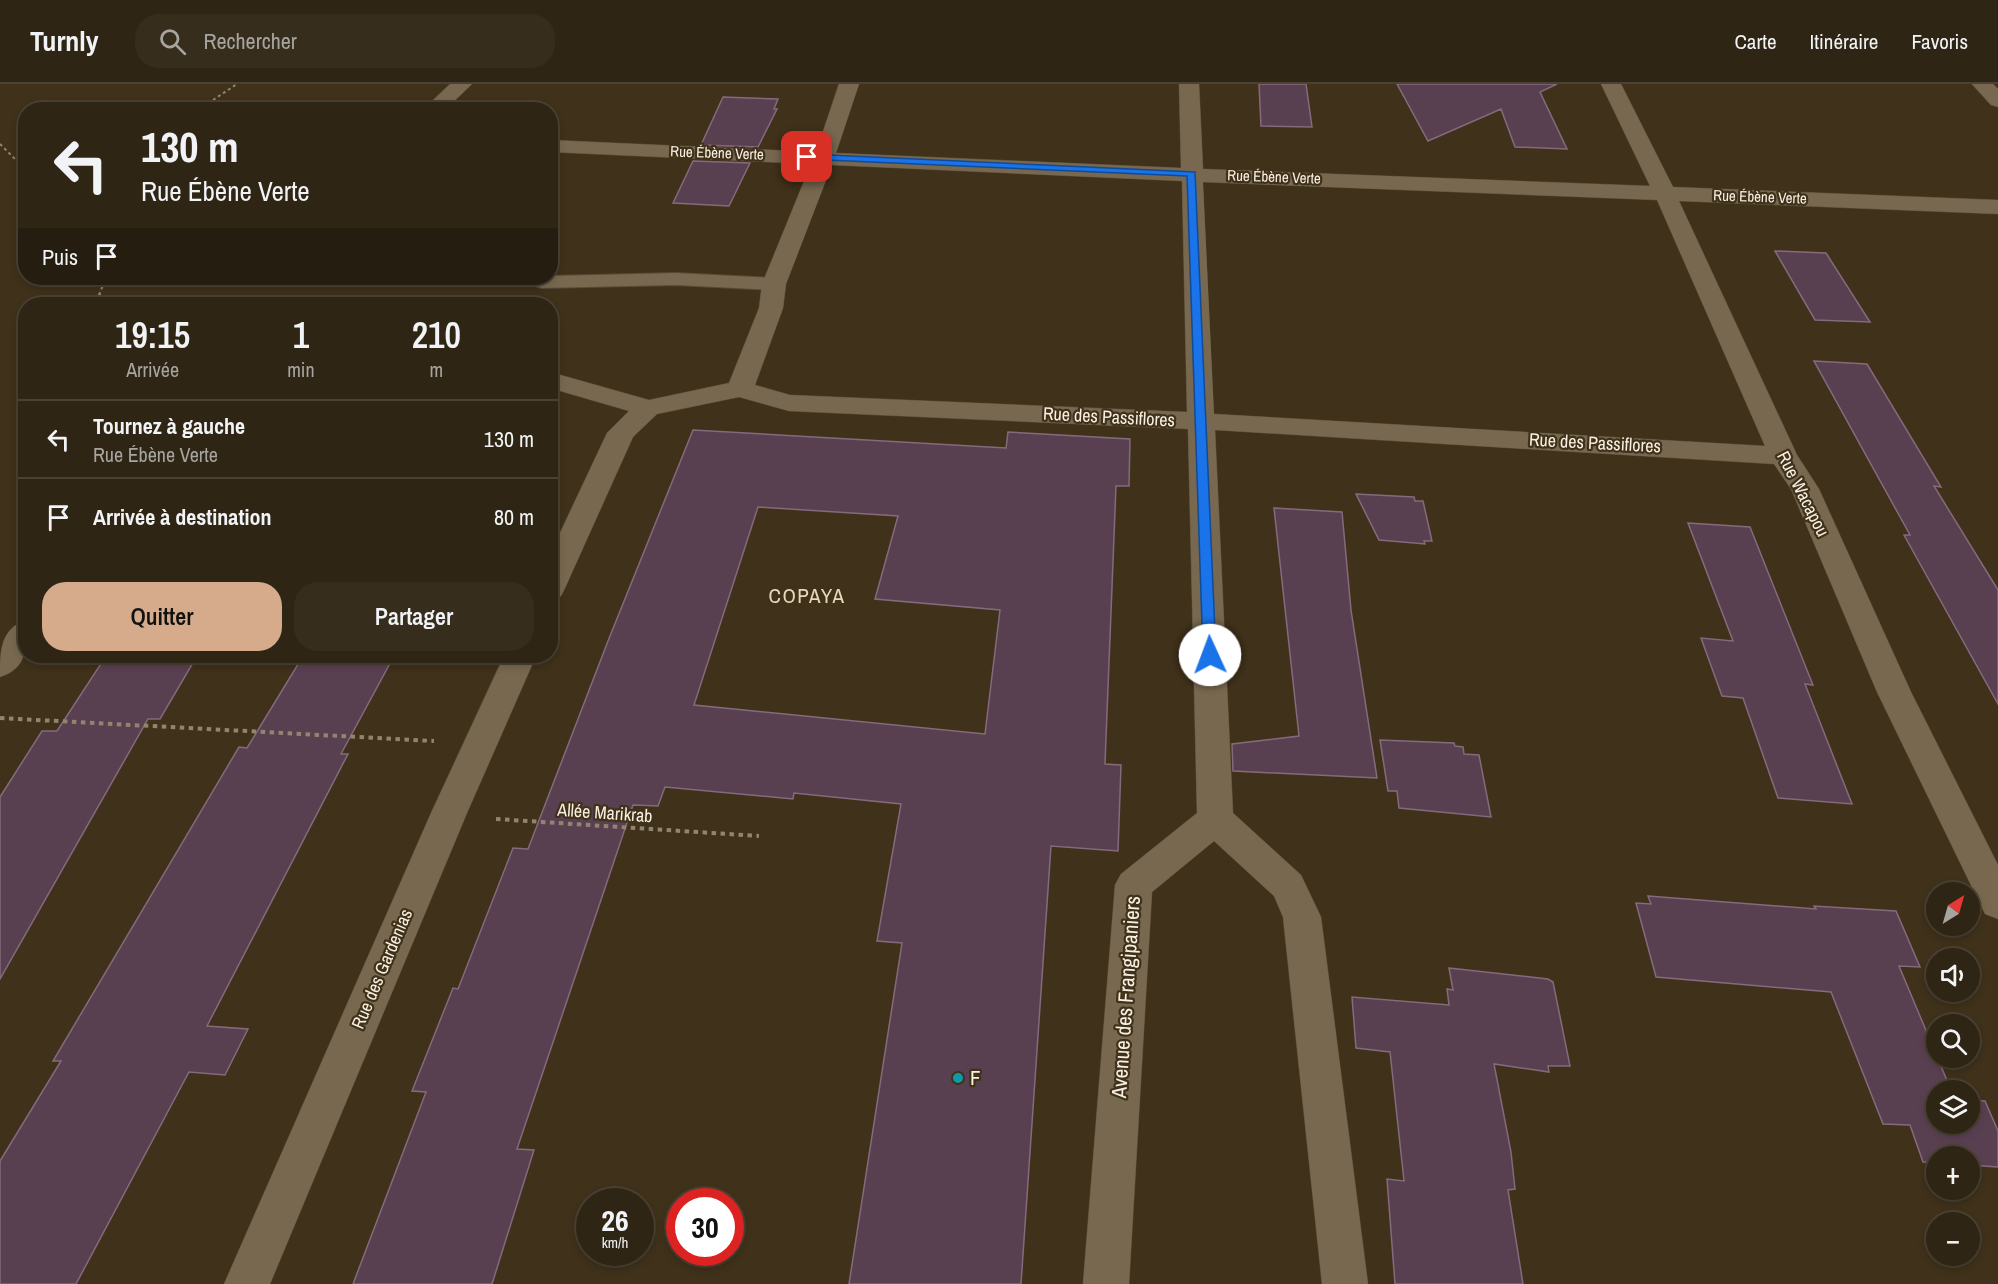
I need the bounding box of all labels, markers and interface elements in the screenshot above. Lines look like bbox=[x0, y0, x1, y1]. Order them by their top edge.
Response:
search box bbox=[135, 14, 555, 68]
text: Turnly bbox=[30, 22, 99, 60]
icon: search bbox=[156, 25, 189, 58]
text: Rechercher bbox=[204, 26, 297, 56]
text: Carte bbox=[1734, 27, 1777, 56]
text: Itinéraire bbox=[1810, 27, 1878, 56]
text: Favoris bbox=[1911, 27, 1968, 56]
text: 130 m bbox=[141, 119, 239, 175]
icon: left bbox=[42, 126, 120, 204]
pin bbox=[781, 131, 832, 182]
street label: Rue Ébène Verte bbox=[670, 140, 764, 165]
icon: arrive bbox=[790, 140, 823, 173]
street label: Rue Ébène Verte bbox=[1227, 164, 1321, 189]
text: Rue Ébène Verte bbox=[141, 173, 310, 209]
street label: Rue Ébène Verte bbox=[1713, 184, 1807, 209]
icon: arrive bbox=[90, 240, 123, 273]
text: Puis bbox=[42, 242, 78, 272]
text: 19:15 bbox=[115, 311, 190, 359]
text: 1 bbox=[293, 311, 309, 359]
text: 210 bbox=[412, 311, 461, 359]
text: Arrivée bbox=[126, 356, 179, 383]
text: min bbox=[287, 356, 315, 383]
text: m bbox=[429, 356, 443, 383]
street label: Rue des Passiflores bbox=[1042, 401, 1176, 432]
text: Tournez à gauche bbox=[93, 411, 245, 441]
icon: left bbox=[42, 423, 75, 456]
text: 130 m bbox=[484, 424, 534, 454]
street label: Rue des Passiflores bbox=[1528, 427, 1662, 458]
text: Rue Ébène Verte bbox=[93, 441, 218, 468]
street label: Rue Wacapou bbox=[1771, 447, 1836, 541]
icon: arrive bbox=[42, 501, 75, 534]
text: Arrivée à destination bbox=[93, 502, 271, 532]
text: 80 m bbox=[494, 502, 534, 532]
district label: COPAYA bbox=[769, 581, 846, 610]
button: Quitter bbox=[42, 582, 282, 651]
button: Partager bbox=[294, 582, 534, 651]
position arrow bbox=[1178, 623, 1242, 687]
street label: Allée Marikrab bbox=[556, 797, 653, 828]
north arrow bbox=[1926, 882, 1980, 936]
map controls bbox=[1926, 882, 1980, 1266]
street label: Avenue des Frangipaniers bbox=[1104, 895, 1147, 1100]
street label: Rue des Gardenias bbox=[345, 905, 418, 1033]
button: sound bbox=[1926, 948, 1980, 1002]
button: search bbox=[1926, 1014, 1980, 1068]
place label: F bbox=[970, 1063, 981, 1092]
marker: F bbox=[951, 1071, 965, 1085]
button: layers bbox=[1926, 1080, 1980, 1134]
button: + bbox=[1926, 1146, 1980, 1200]
speed limit sign: 30 bbox=[666, 1188, 744, 1266]
text: 26 bbox=[601, 1200, 629, 1240]
button: − bbox=[1926, 1212, 1980, 1266]
text: km/h bbox=[602, 1232, 628, 1253]

